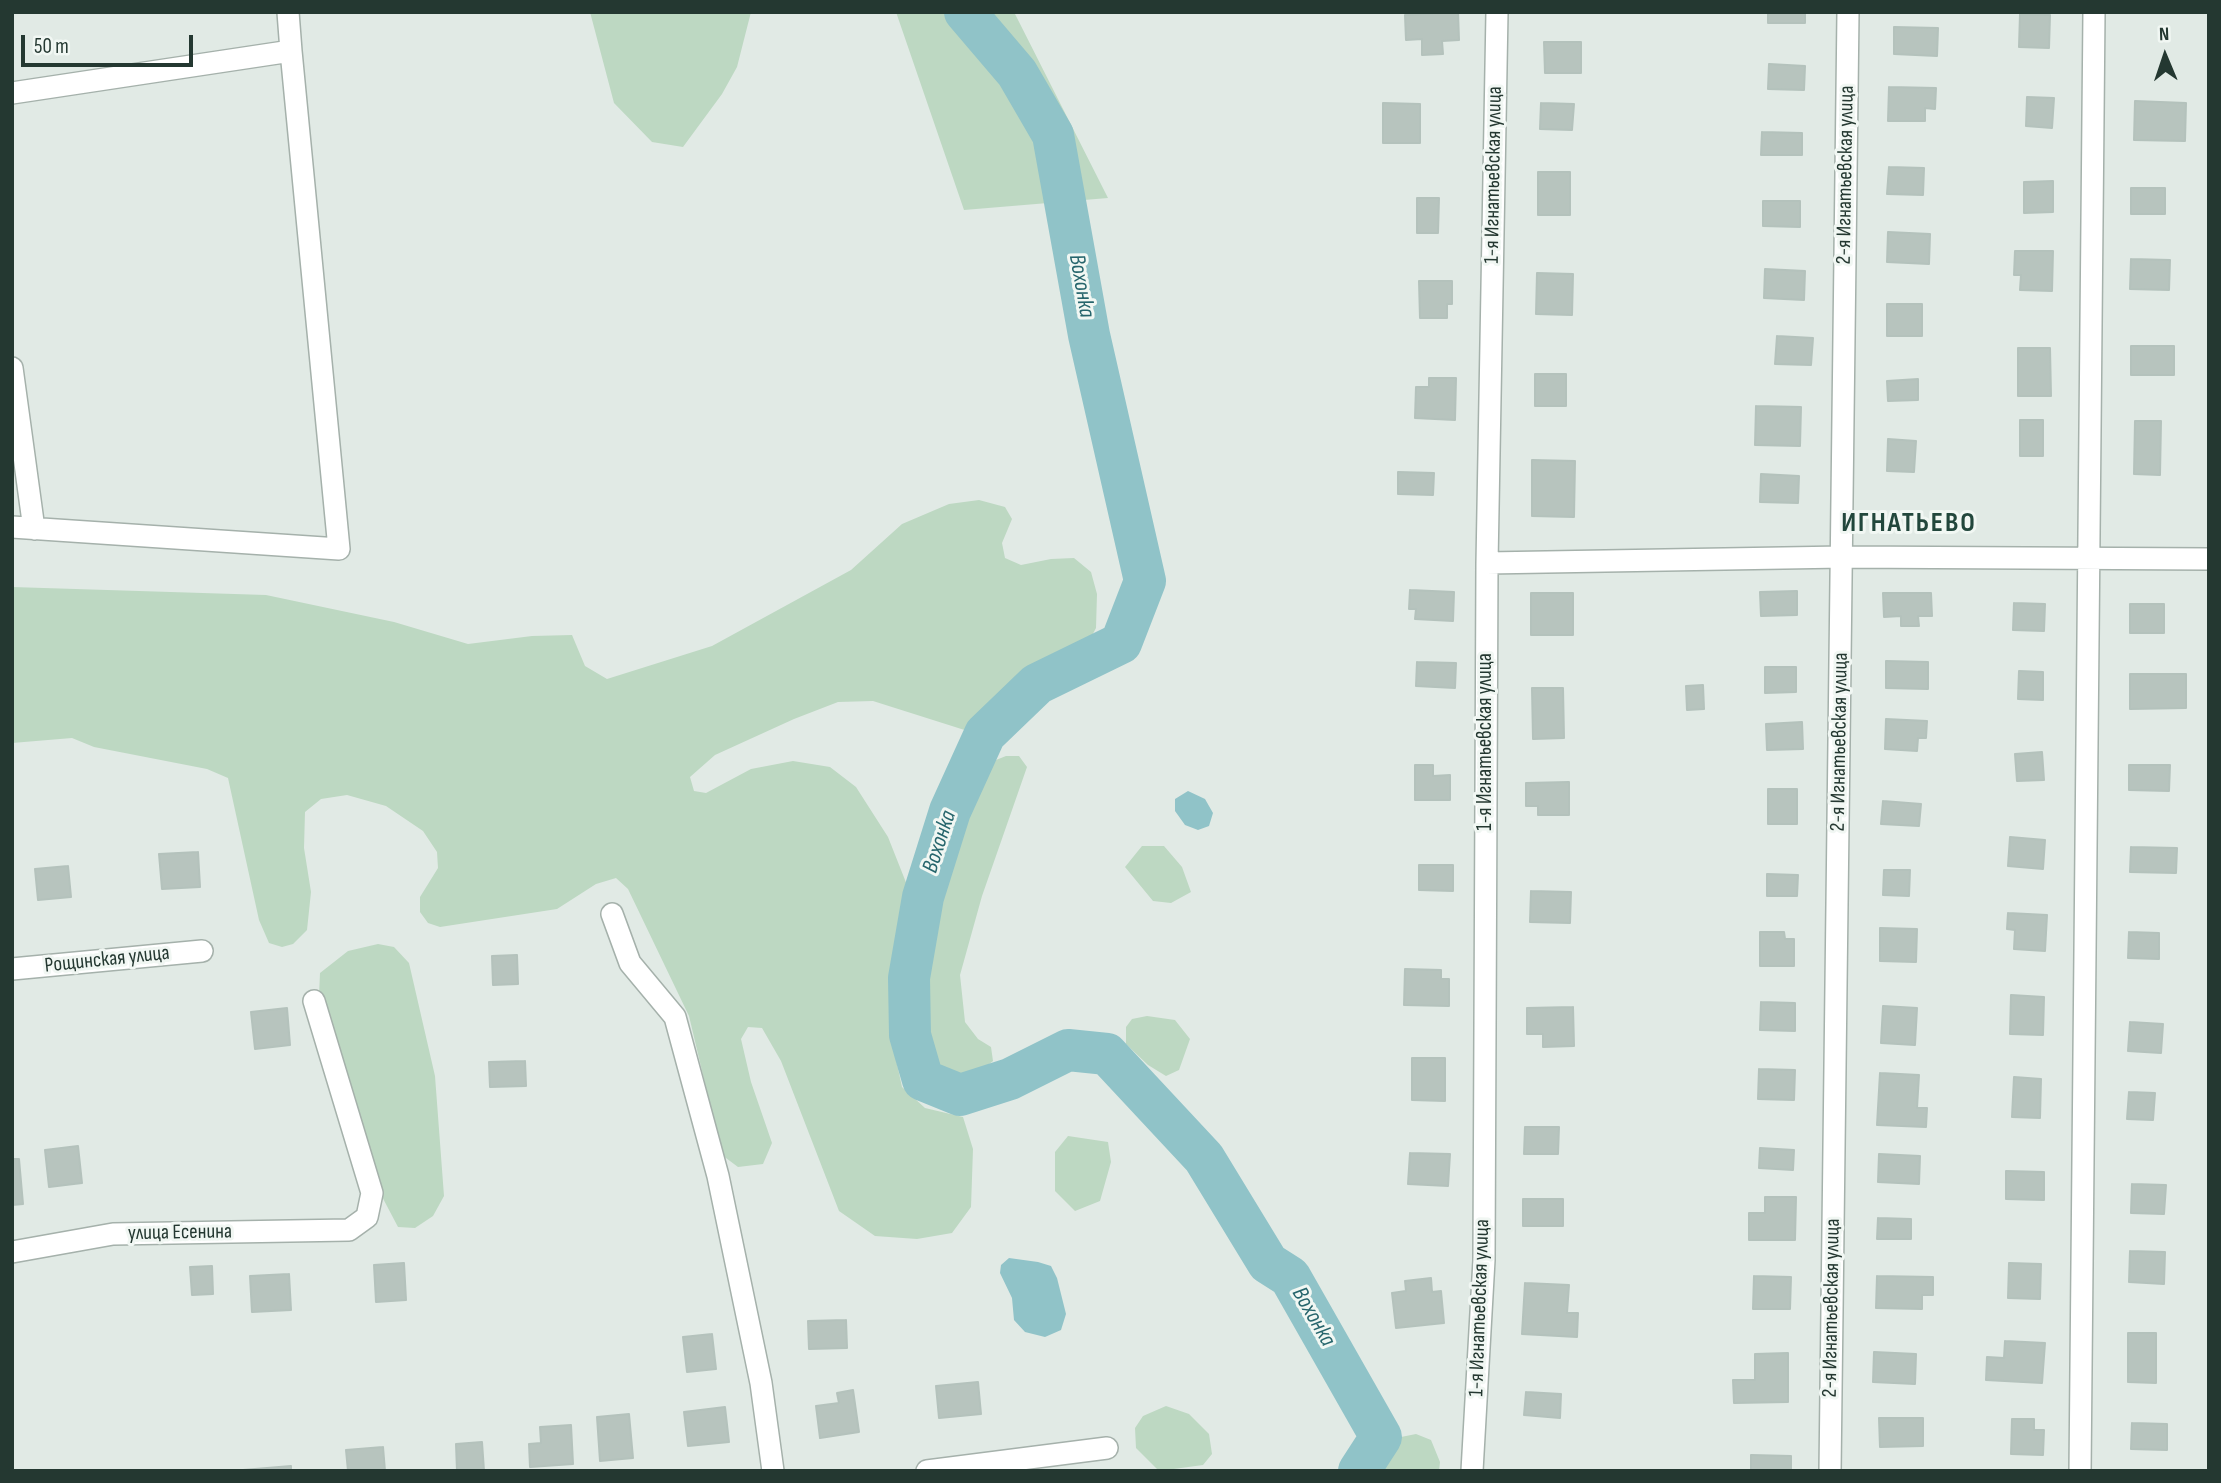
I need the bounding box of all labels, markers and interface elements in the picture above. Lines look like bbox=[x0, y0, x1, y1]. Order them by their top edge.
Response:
scale bar bbox=[24, 21, 196, 65]
north arrow bbox=[2130, 21, 2200, 91]
text: N bbox=[2159, 23, 2170, 46]
text: 50 m bbox=[34, 34, 69, 59]
street label: 2-я Игнатьевская улица bbox=[1832, 85, 1860, 265]
street label: 1-я Игнатьевская улица bbox=[1480, 86, 1508, 264]
water label: Вохонка bbox=[1062, 252, 1100, 320]
district label: ИГНАТЬЕВО bbox=[1842, 507, 1976, 541]
street label: 2-я Игнатьевская улица bbox=[1826, 652, 1854, 832]
street label: 1-я Игнатьевская улица bbox=[1473, 653, 1499, 831]
water label: Вохонка bbox=[917, 807, 963, 877]
street label: Рощинская улица bbox=[43, 941, 171, 979]
street label: 2-я Игнатьевская улица bbox=[1818, 1218, 1846, 1398]
street label: улица Есенина bbox=[128, 1219, 232, 1247]
street label: 1-я Игнатьевская улица bbox=[1464, 1219, 1496, 1397]
water label: Вохонка bbox=[1285, 1283, 1341, 1351]

